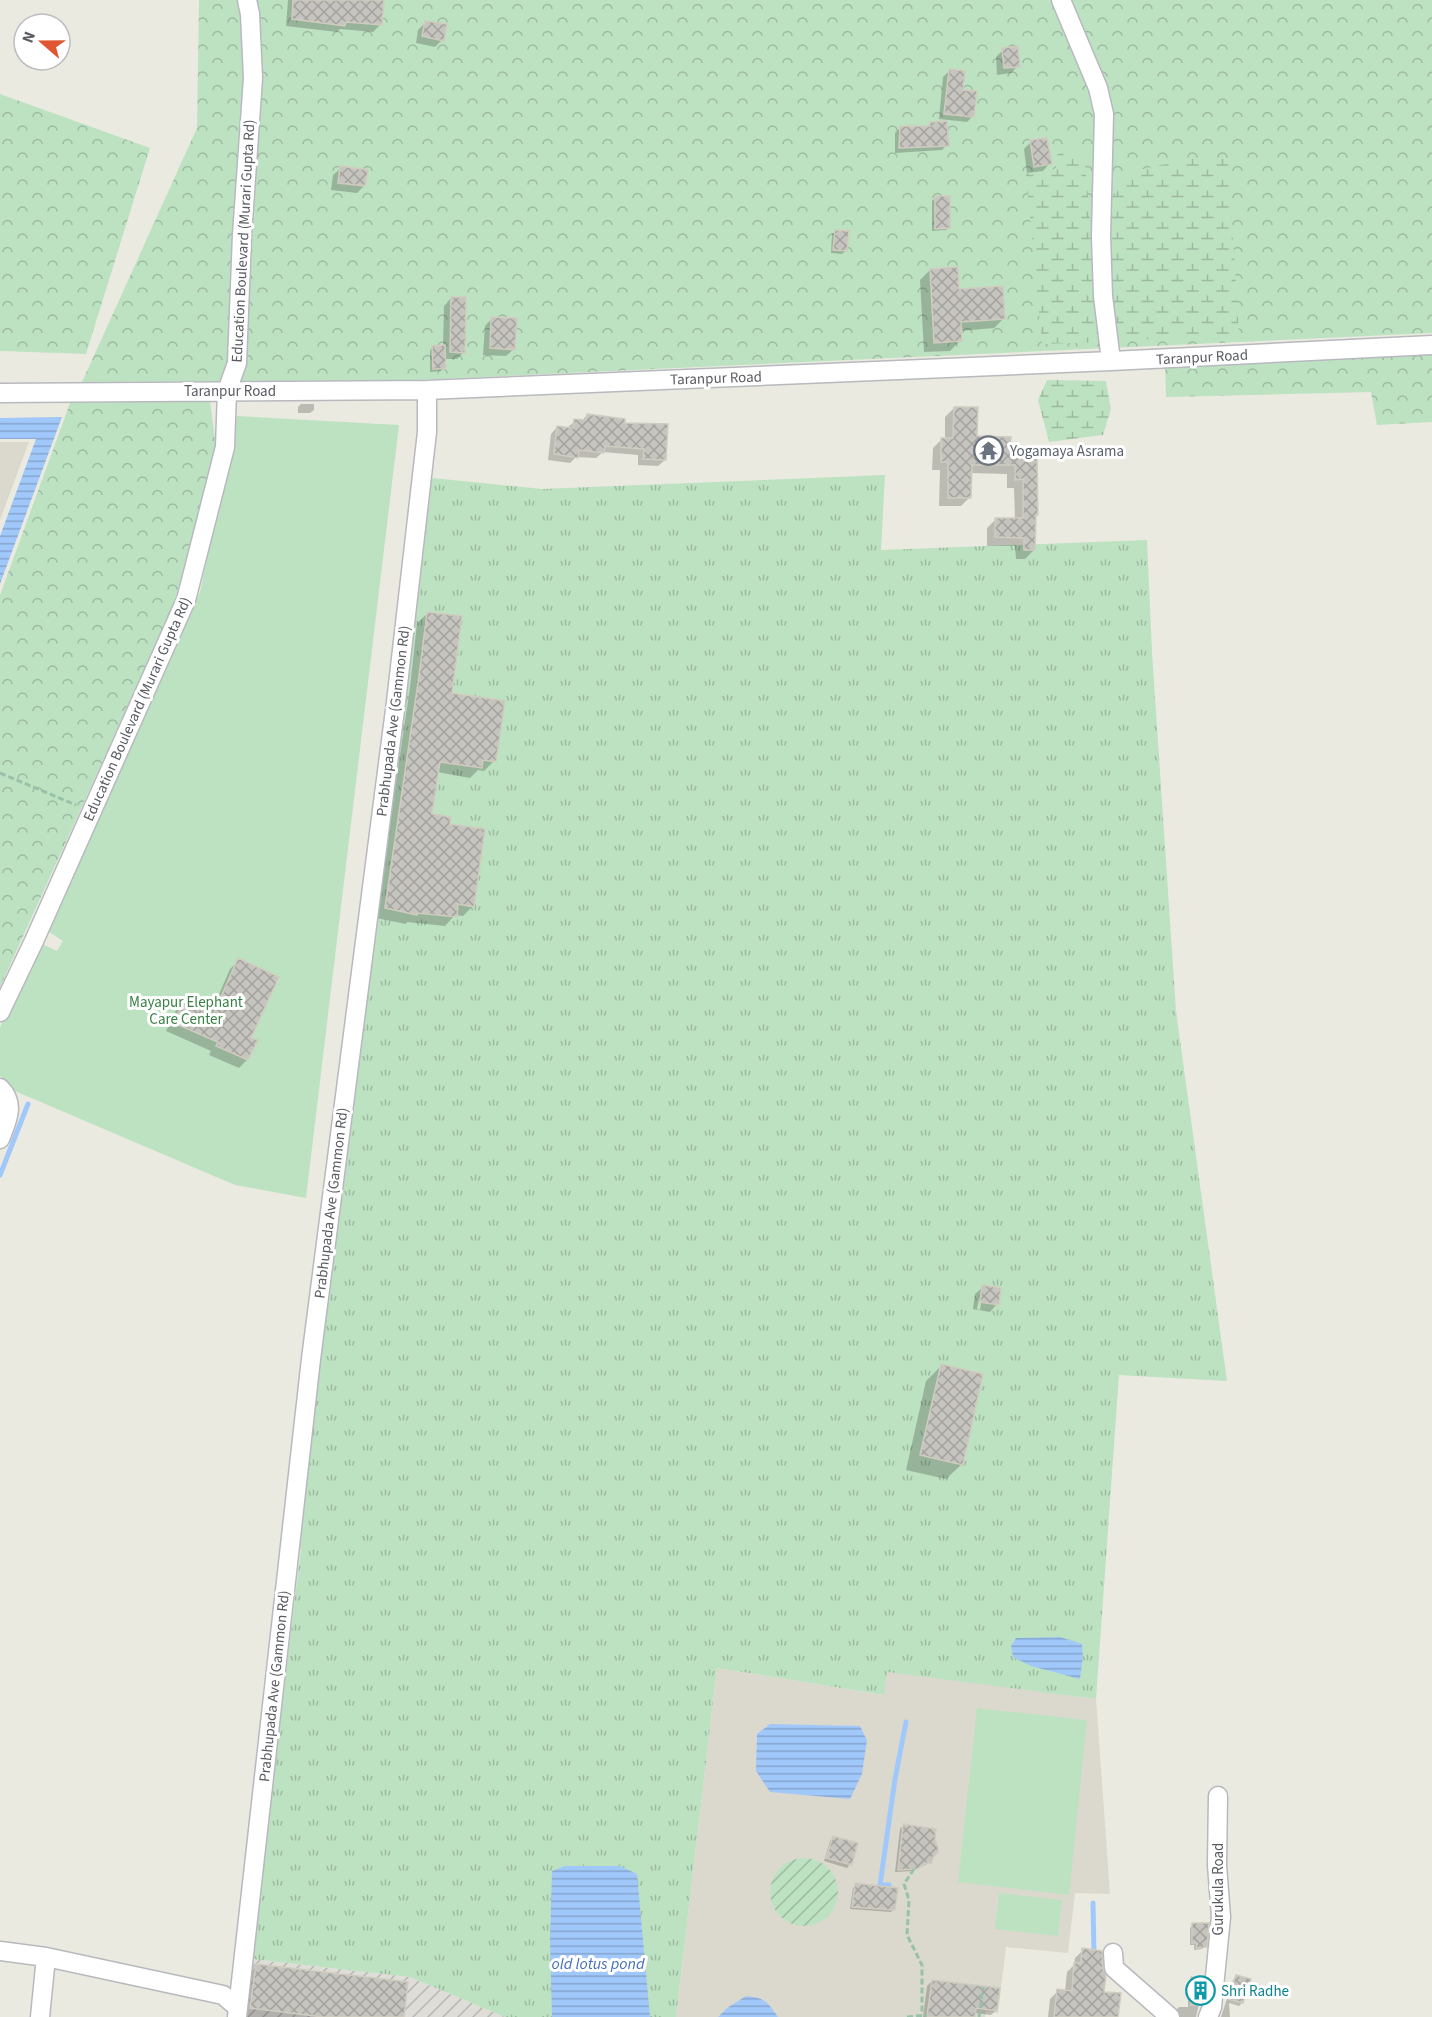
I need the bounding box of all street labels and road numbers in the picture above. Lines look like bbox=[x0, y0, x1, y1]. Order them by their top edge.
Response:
street label: Education Boulevard (Murari Gupta Rd) bbox=[227, 119, 260, 363]
street label: Taranpur Road bbox=[1156, 345, 1249, 370]
street label: Taranpur Road bbox=[670, 366, 762, 391]
street label: Taranpur Road bbox=[184, 381, 276, 402]
street label: Education Boulevard (Murari Gupta Rd) bbox=[78, 594, 197, 825]
street label: Prabhupada Ave (Gammon Rd) bbox=[371, 624, 416, 818]
street label: Prabhupada Ave (Gammon Rd) bbox=[309, 1106, 354, 1300]
street label: Prabhupada Ave (Gammon Rd) bbox=[254, 1589, 295, 1783]
street label: Gurukula Road bbox=[1208, 1843, 1229, 1935]

